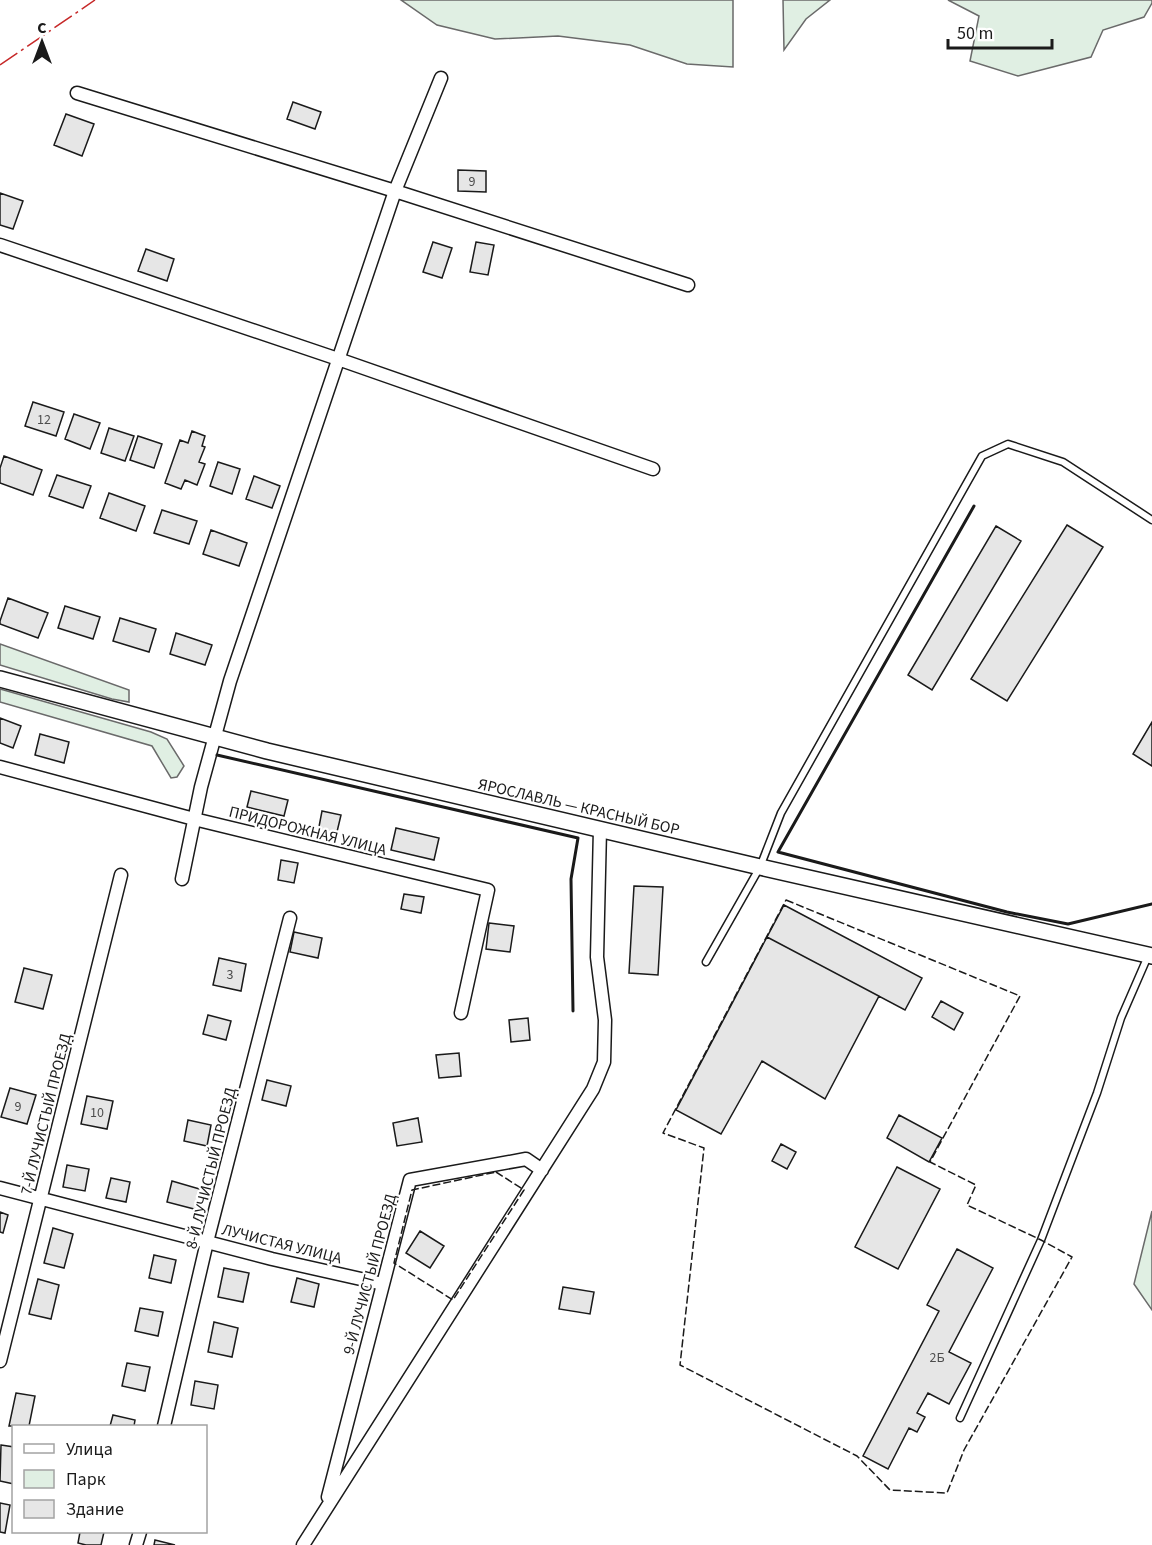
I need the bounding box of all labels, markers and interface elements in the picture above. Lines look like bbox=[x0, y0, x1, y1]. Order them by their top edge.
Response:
north arrow bbox=[12, 12, 72, 72]
scale bar bbox=[948, 12, 1052, 50]
text: С bbox=[37, 17, 47, 39]
text: 50 m bbox=[957, 21, 993, 46]
house number: 9 bbox=[469, 172, 476, 192]
house number: 12 bbox=[37, 410, 51, 430]
street label: ЯРОСЛАВЛЬ — КРАСНЫЙ БОР bbox=[476, 773, 682, 841]
street label: ПРИДОРОЖНАЯ УЛИЦА bbox=[227, 801, 389, 861]
house number: 3 bbox=[227, 965, 234, 985]
street label: 7-Й ЛУЧИСТЫЙ ПРОЕЗД bbox=[15, 1031, 77, 1197]
street label: 8-Й ЛУЧИСТЫЙ ПРОЕЗД bbox=[180, 1085, 242, 1251]
house number: 9 bbox=[15, 1097, 22, 1117]
house number: 10 bbox=[90, 1103, 104, 1123]
street label: 9-Й ЛУЧИСТЫЙ ПРОЕЗД bbox=[338, 1191, 402, 1357]
street label: ЛУЧИСТАЯ УЛИЦА bbox=[219, 1218, 344, 1270]
house number: 2Б bbox=[929, 1348, 945, 1368]
legend bbox=[12, 1425, 207, 1533]
text: Улица bbox=[66, 1437, 113, 1462]
text: Парк bbox=[66, 1467, 106, 1492]
text: Здание bbox=[66, 1497, 124, 1522]

